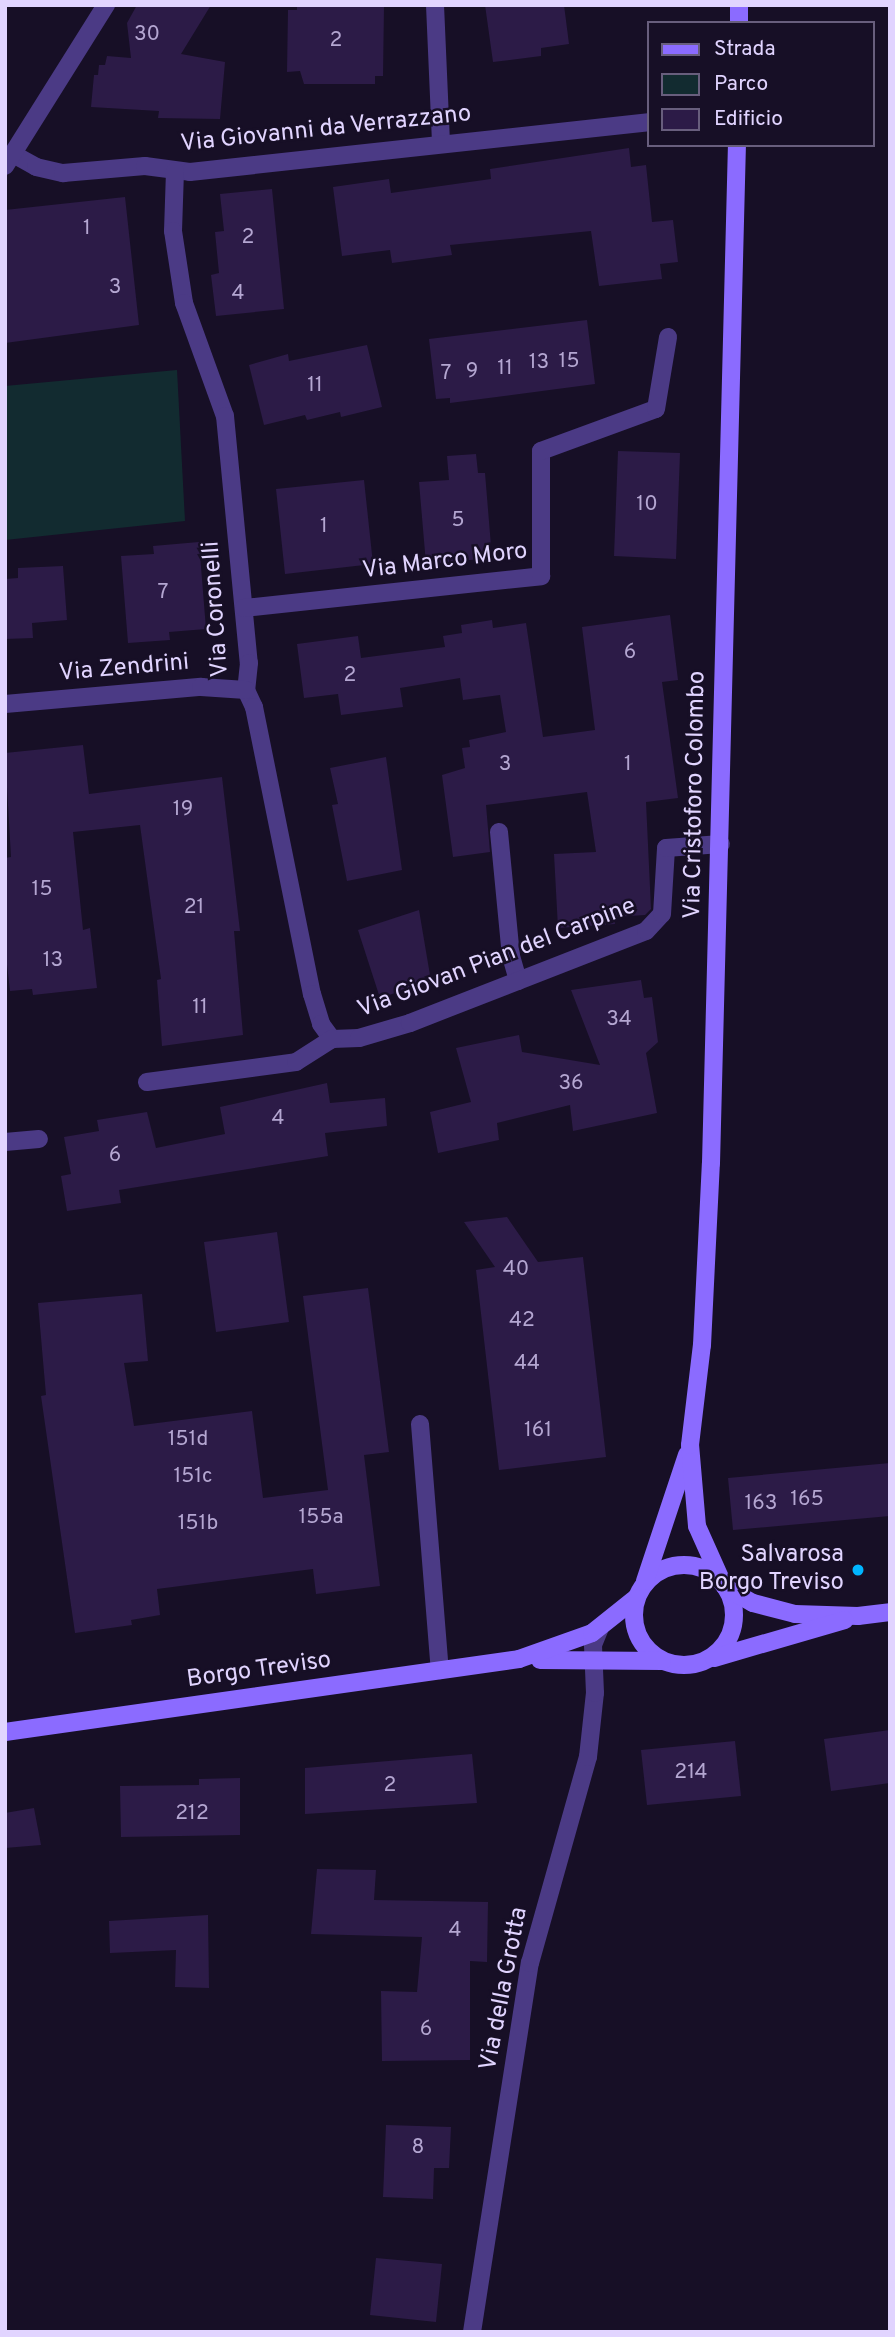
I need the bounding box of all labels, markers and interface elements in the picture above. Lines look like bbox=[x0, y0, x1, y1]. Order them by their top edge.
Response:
legend bbox=[646, 21, 874, 147]
house number: 30 bbox=[134, 22, 160, 48]
house number: 2 bbox=[330, 28, 342, 54]
text: Strada bbox=[714, 36, 775, 63]
text: Parco bbox=[714, 71, 768, 98]
street label: Via Giovanni da Verrazzano bbox=[179, 100, 473, 160]
text: Edificio bbox=[714, 106, 783, 133]
house number: 1 bbox=[83, 216, 91, 242]
house number: 2 bbox=[242, 225, 254, 251]
house number: 3 bbox=[109, 275, 121, 301]
house number: 4 bbox=[231, 281, 245, 307]
house number: 15 bbox=[559, 349, 579, 375]
house number: 13 bbox=[529, 350, 549, 376]
house number: 11 bbox=[497, 356, 513, 382]
house number: 9 bbox=[466, 359, 478, 385]
house number: 7 bbox=[441, 361, 451, 387]
house number: 11 bbox=[307, 373, 323, 399]
house number: 10 bbox=[636, 492, 658, 518]
house number: 5 bbox=[451, 508, 465, 534]
house number: 1 bbox=[320, 514, 328, 540]
street label: Via Marco Moro bbox=[361, 538, 529, 586]
street label: Via Coronelli bbox=[198, 540, 236, 678]
house number: 7 bbox=[158, 580, 168, 606]
house number: 6 bbox=[624, 640, 636, 666]
street label: Via Zendrini bbox=[58, 649, 190, 689]
house number: 2 bbox=[344, 663, 356, 689]
street label: Via Cristoforo Colombo bbox=[679, 671, 713, 919]
house number: 3 bbox=[499, 752, 511, 778]
house number: 1 bbox=[624, 752, 632, 778]
house number: 19 bbox=[173, 797, 193, 823]
house number: 15 bbox=[32, 877, 52, 903]
street label: Via Giovan Pian del Carpine bbox=[354, 893, 640, 1025]
house number: 21 bbox=[184, 895, 204, 921]
house number: 13 bbox=[43, 948, 63, 974]
house number: 11 bbox=[192, 995, 208, 1021]
house number: 34 bbox=[606, 1007, 632, 1033]
house number: 36 bbox=[558, 1071, 584, 1097]
house number: 4 bbox=[271, 1106, 285, 1132]
house number: 6 bbox=[109, 1143, 121, 1169]
house number: 40 bbox=[503, 1257, 529, 1283]
house number: 42 bbox=[509, 1308, 535, 1334]
house number: 44 bbox=[514, 1351, 540, 1377]
house number: 161 bbox=[524, 1418, 552, 1444]
house number: 151d bbox=[168, 1427, 208, 1453]
house number: 151c bbox=[173, 1464, 213, 1490]
house number: 165 bbox=[790, 1487, 824, 1513]
house number: 163 bbox=[744, 1491, 778, 1517]
house number: 155a bbox=[299, 1505, 343, 1531]
house number: 151b bbox=[178, 1511, 218, 1537]
place label: Salvarosa Borgo Treviso bbox=[698, 1542, 844, 1598]
marker: Salvarosa Borgo Treviso bbox=[850, 1562, 866, 1578]
street label: Borgo Treviso bbox=[185, 1647, 333, 1695]
house number: 214 bbox=[674, 1760, 708, 1786]
house number: 2 bbox=[384, 1773, 396, 1799]
house number: 212 bbox=[175, 1801, 209, 1827]
street label: Via della Grotta bbox=[475, 1905, 535, 2073]
house number: 4 bbox=[448, 1918, 462, 1944]
house number: 6 bbox=[420, 2017, 432, 2043]
house number: 8 bbox=[412, 2135, 424, 2161]

